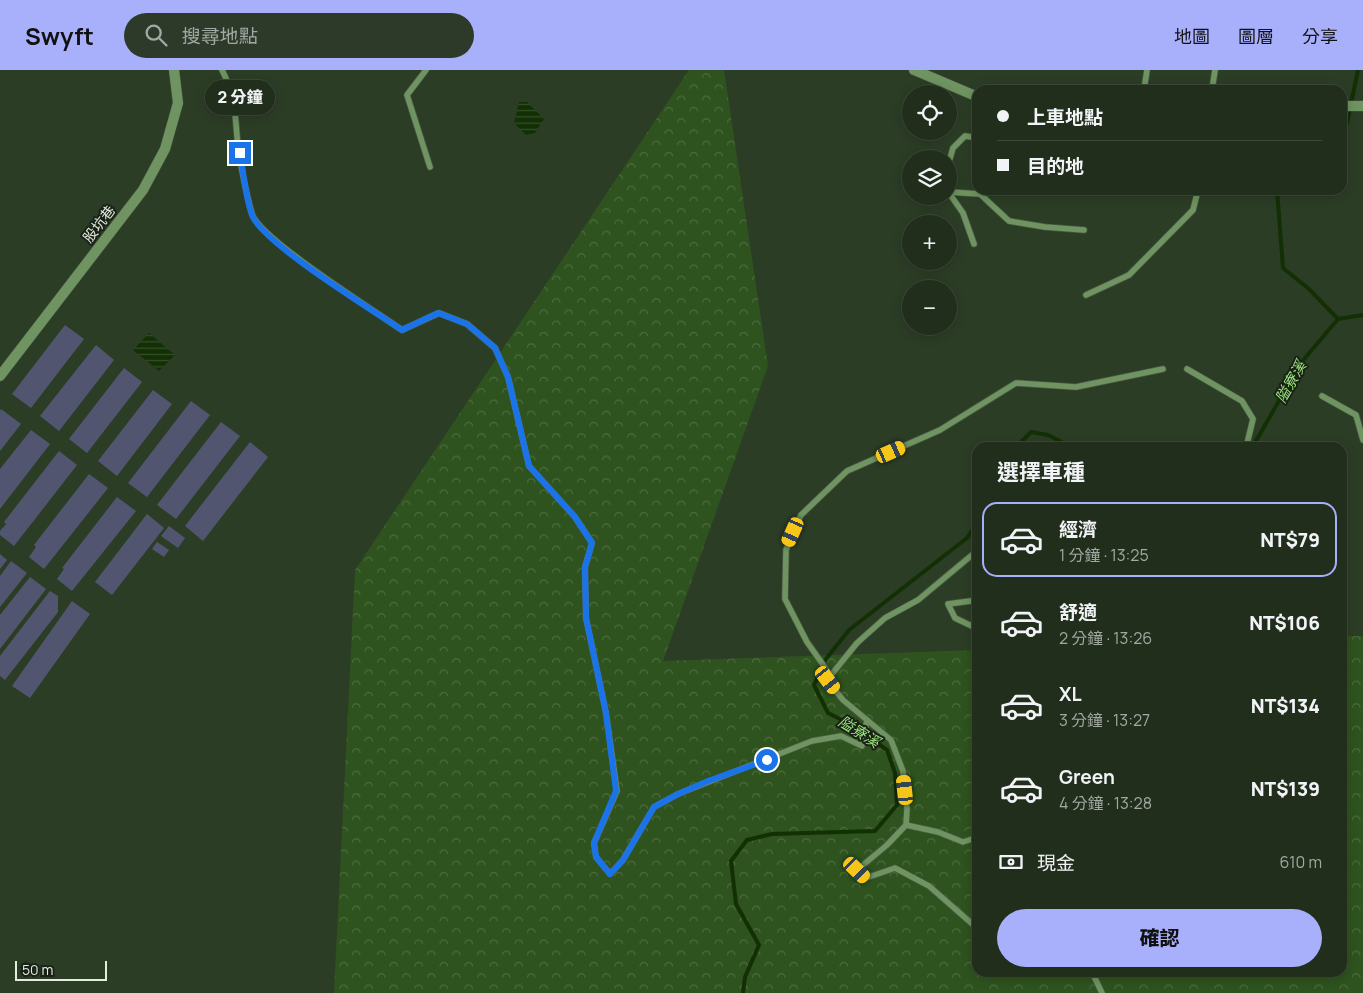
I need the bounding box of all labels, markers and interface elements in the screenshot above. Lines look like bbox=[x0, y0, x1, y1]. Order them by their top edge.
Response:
search box bbox=[124, 13, 474, 58]
text: Swyft bbox=[25, 19, 94, 52]
icon: search bbox=[142, 21, 170, 49]
text: 搜尋地點 bbox=[182, 23, 258, 49]
text: 地圖 bbox=[1174, 24, 1210, 48]
text: 圖層 bbox=[1238, 24, 1274, 48]
text: 分享 bbox=[1302, 24, 1338, 48]
callout: 2 分鐘 bbox=[205, 81, 275, 116]
map controls bbox=[902, 85, 957, 335]
button: locate bbox=[902, 85, 957, 140]
text: 2 分鐘 bbox=[218, 86, 262, 108]
text: 上車地點 bbox=[1027, 104, 1103, 130]
route end bbox=[229, 142, 251, 164]
button: layers bbox=[902, 150, 957, 205]
text: 目的地 bbox=[1027, 153, 1084, 179]
street label: 股坑巷 bbox=[78, 201, 119, 246]
button: + bbox=[902, 215, 957, 270]
button: − bbox=[902, 280, 957, 335]
water label: 隘寮溪 bbox=[1270, 355, 1312, 406]
car bbox=[874, 439, 907, 465]
text: 選擇車種 bbox=[997, 457, 1085, 487]
car bbox=[780, 515, 805, 549]
text: 經濟 bbox=[1059, 516, 1097, 542]
icon: car bbox=[999, 517, 1044, 562]
text: NT$79 bbox=[1260, 527, 1320, 553]
text: 1 分鐘 · 13:25 bbox=[1059, 544, 1149, 566]
text: 舒適 bbox=[1059, 599, 1097, 625]
icon: car bbox=[999, 600, 1044, 645]
text: NT$106 bbox=[1249, 610, 1320, 636]
text: 2 分鐘 · 13:26 bbox=[1059, 627, 1152, 649]
car bbox=[812, 664, 843, 696]
text: XL bbox=[1059, 681, 1082, 707]
icon: car bbox=[999, 683, 1044, 728]
text: NT$134 bbox=[1251, 693, 1320, 719]
text: 3 分鐘 · 13:27 bbox=[1059, 709, 1150, 731]
water label: 隘寮溪 bbox=[835, 711, 886, 753]
route start bbox=[756, 749, 778, 771]
text: Green bbox=[1059, 764, 1115, 790]
icon: car bbox=[999, 766, 1044, 811]
car bbox=[895, 774, 914, 806]
text: NT$139 bbox=[1251, 776, 1320, 802]
text: 4 分鐘 · 13:28 bbox=[1059, 792, 1152, 814]
icon: cash bbox=[997, 848, 1025, 876]
text: 現金 bbox=[1037, 850, 1075, 876]
text: 610 m bbox=[1280, 851, 1322, 873]
car bbox=[840, 854, 873, 886]
button: 確認 bbox=[997, 909, 1322, 967]
scale bar bbox=[15, 958, 108, 981]
text: 50 m bbox=[22, 960, 53, 979]

